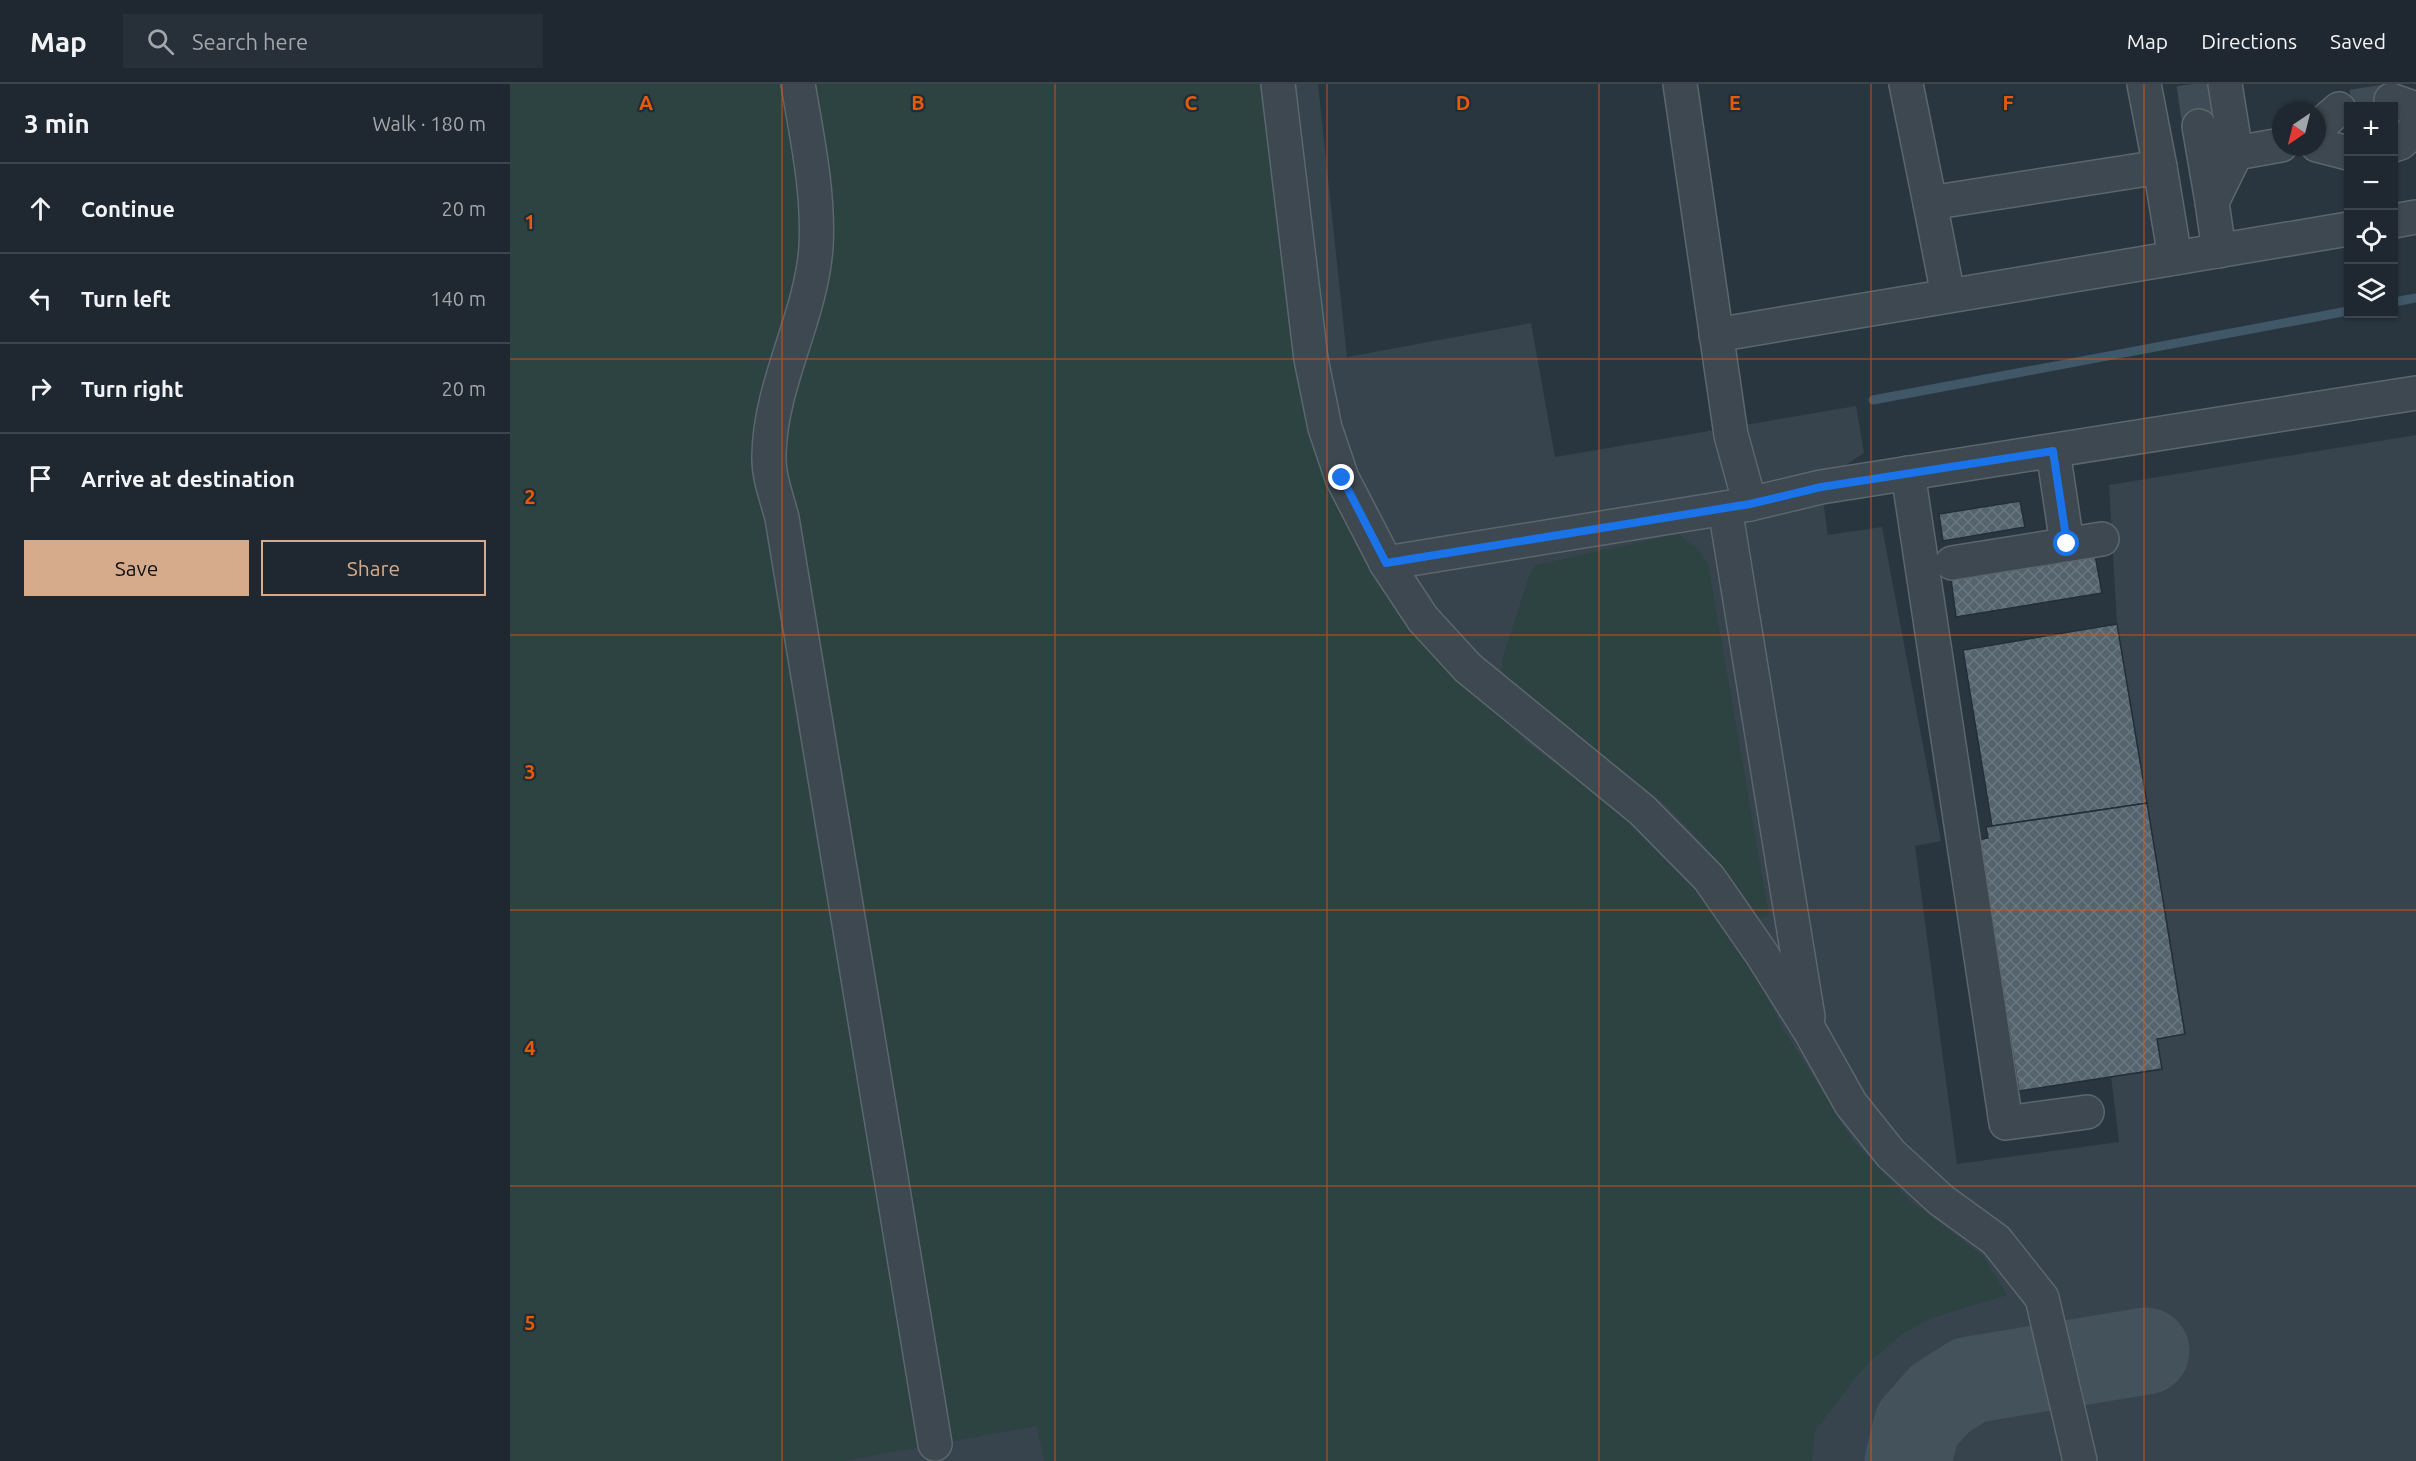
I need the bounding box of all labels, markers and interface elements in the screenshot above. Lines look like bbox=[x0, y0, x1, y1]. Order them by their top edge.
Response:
search box bbox=[123, 14, 543, 68]
icon: search bbox=[144, 25, 177, 58]
text: Map bbox=[30, 26, 87, 57]
text: Search here bbox=[192, 29, 308, 54]
text: Map bbox=[2127, 29, 2168, 53]
text: Directions bbox=[2201, 29, 2297, 53]
text: Saved bbox=[2330, 29, 2386, 53]
text: A bbox=[639, 91, 653, 114]
text: B bbox=[911, 91, 925, 114]
text: C bbox=[1185, 91, 1198, 114]
text: D bbox=[1456, 91, 1470, 114]
text: E bbox=[1729, 91, 1741, 114]
text: F bbox=[2002, 91, 2014, 114]
north arrow bbox=[2272, 102, 2326, 156]
map controls bbox=[2344, 102, 2398, 318]
button: + bbox=[2344, 102, 2398, 156]
text: 3 min bbox=[24, 109, 90, 138]
text: Walk · 180 m bbox=[373, 112, 486, 135]
button: − bbox=[2344, 156, 2398, 210]
icon: ahead bbox=[24, 192, 57, 225]
text: Continue bbox=[81, 196, 175, 221]
text: 20 m bbox=[442, 197, 486, 220]
text: 1 bbox=[524, 210, 536, 233]
button: locate bbox=[2344, 210, 2398, 264]
button: layers bbox=[2344, 264, 2398, 318]
icon: left bbox=[24, 282, 57, 315]
text: Turn left bbox=[81, 286, 171, 311]
text: 140 m bbox=[430, 287, 486, 310]
icon: right bbox=[24, 372, 57, 405]
text: Turn right bbox=[81, 376, 183, 401]
text: 20 m bbox=[442, 377, 486, 400]
icon: arrive bbox=[24, 462, 57, 495]
route end bbox=[1328, 464, 1354, 490]
text: Arrive at destination bbox=[81, 466, 295, 491]
text: 2 bbox=[524, 485, 536, 508]
route start bbox=[2053, 530, 2079, 556]
button: Save bbox=[24, 540, 249, 596]
button: Share bbox=[261, 540, 486, 596]
text: 3 bbox=[524, 760, 536, 783]
text: 4 bbox=[524, 1036, 536, 1059]
text: 5 bbox=[524, 1311, 536, 1334]

